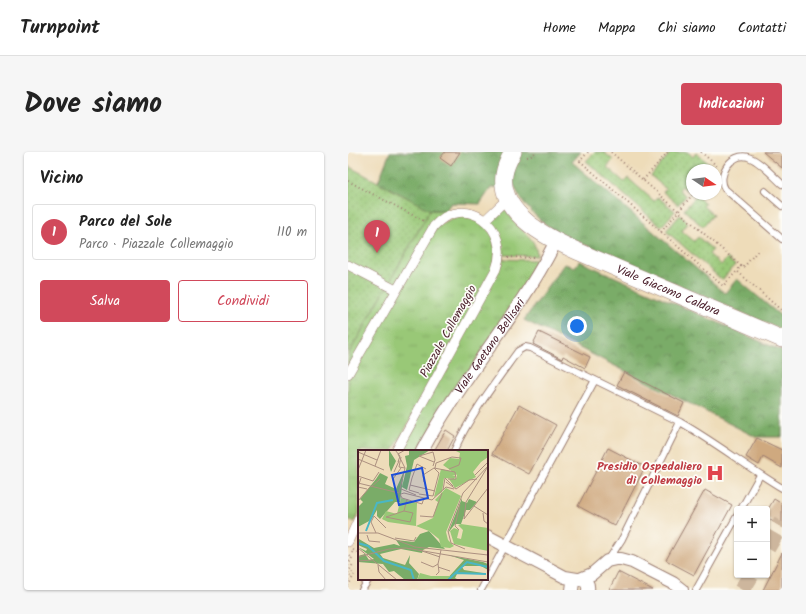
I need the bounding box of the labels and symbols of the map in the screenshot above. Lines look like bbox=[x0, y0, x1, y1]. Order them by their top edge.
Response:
north arrow bbox=[686, 164, 722, 200]
pin: 1 bbox=[364, 220, 390, 253]
street label: Viale Giacomo Caldora bbox=[613, 260, 723, 322]
street label: Piazzale Collemaggio bbox=[415, 282, 482, 381]
street label: Viale Gaetano Bellisari bbox=[450, 294, 531, 398]
your location bbox=[567, 316, 587, 336]
inset map bbox=[358, 450, 488, 580]
place label: Presidio Ospedaliero di Collemaggio bbox=[597, 457, 703, 490]
hospital icon: Presidio Ospedaliero di Collemaggio bbox=[705, 463, 725, 483]

